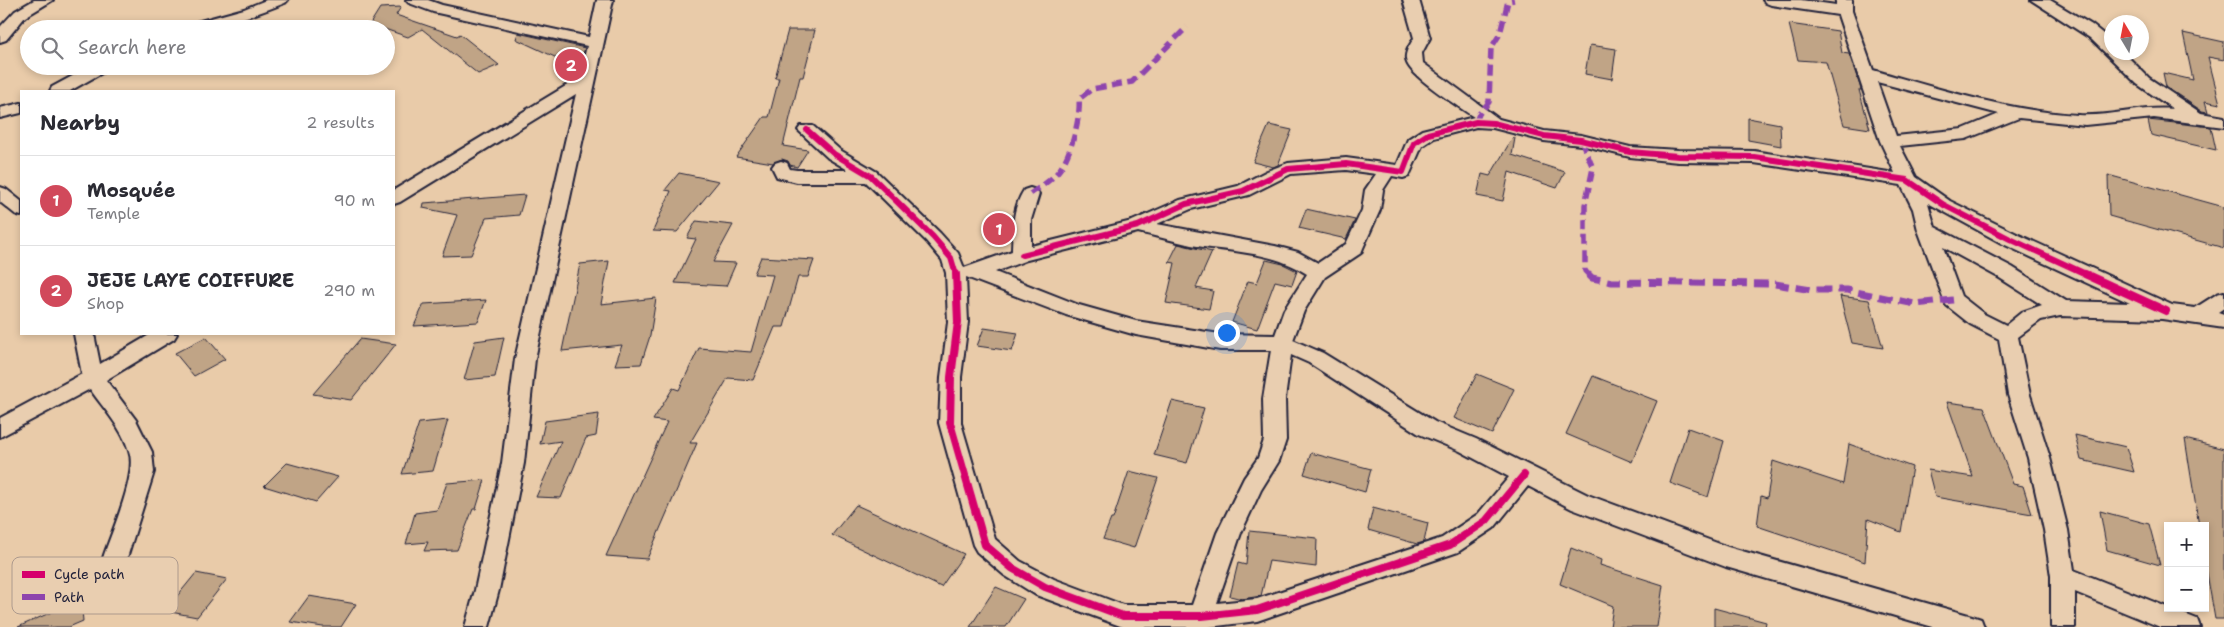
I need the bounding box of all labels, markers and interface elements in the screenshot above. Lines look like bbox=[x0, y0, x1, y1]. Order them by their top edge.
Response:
north arrow bbox=[2104, 15, 2149, 60]
search box bbox=[20, 20, 395, 75]
icon: search bbox=[38, 34, 66, 62]
text: Search here bbox=[78, 35, 187, 60]
pin: 2 bbox=[555, 46, 587, 84]
text: Nearby bbox=[40, 109, 120, 137]
text: 2 results bbox=[306, 112, 375, 133]
text: Mosquée bbox=[87, 178, 175, 203]
text: 1 bbox=[52, 190, 60, 211]
text: 90 m bbox=[334, 190, 375, 211]
text: Temple bbox=[87, 203, 140, 224]
pin: 1 bbox=[983, 210, 1015, 248]
text: JEJE LAYE COIFFURE bbox=[87, 268, 294, 293]
text: 2 bbox=[50, 280, 62, 301]
text: 290 m bbox=[323, 280, 375, 301]
text: Shop bbox=[87, 293, 124, 314]
your location bbox=[1214, 320, 1240, 346]
map controls bbox=[2164, 522, 2209, 612]
button: + bbox=[2164, 522, 2209, 567]
legend bbox=[12, 557, 178, 614]
text: Cycle path bbox=[54, 565, 125, 583]
button: − bbox=[2164, 567, 2209, 612]
text: Path bbox=[54, 588, 85, 606]

